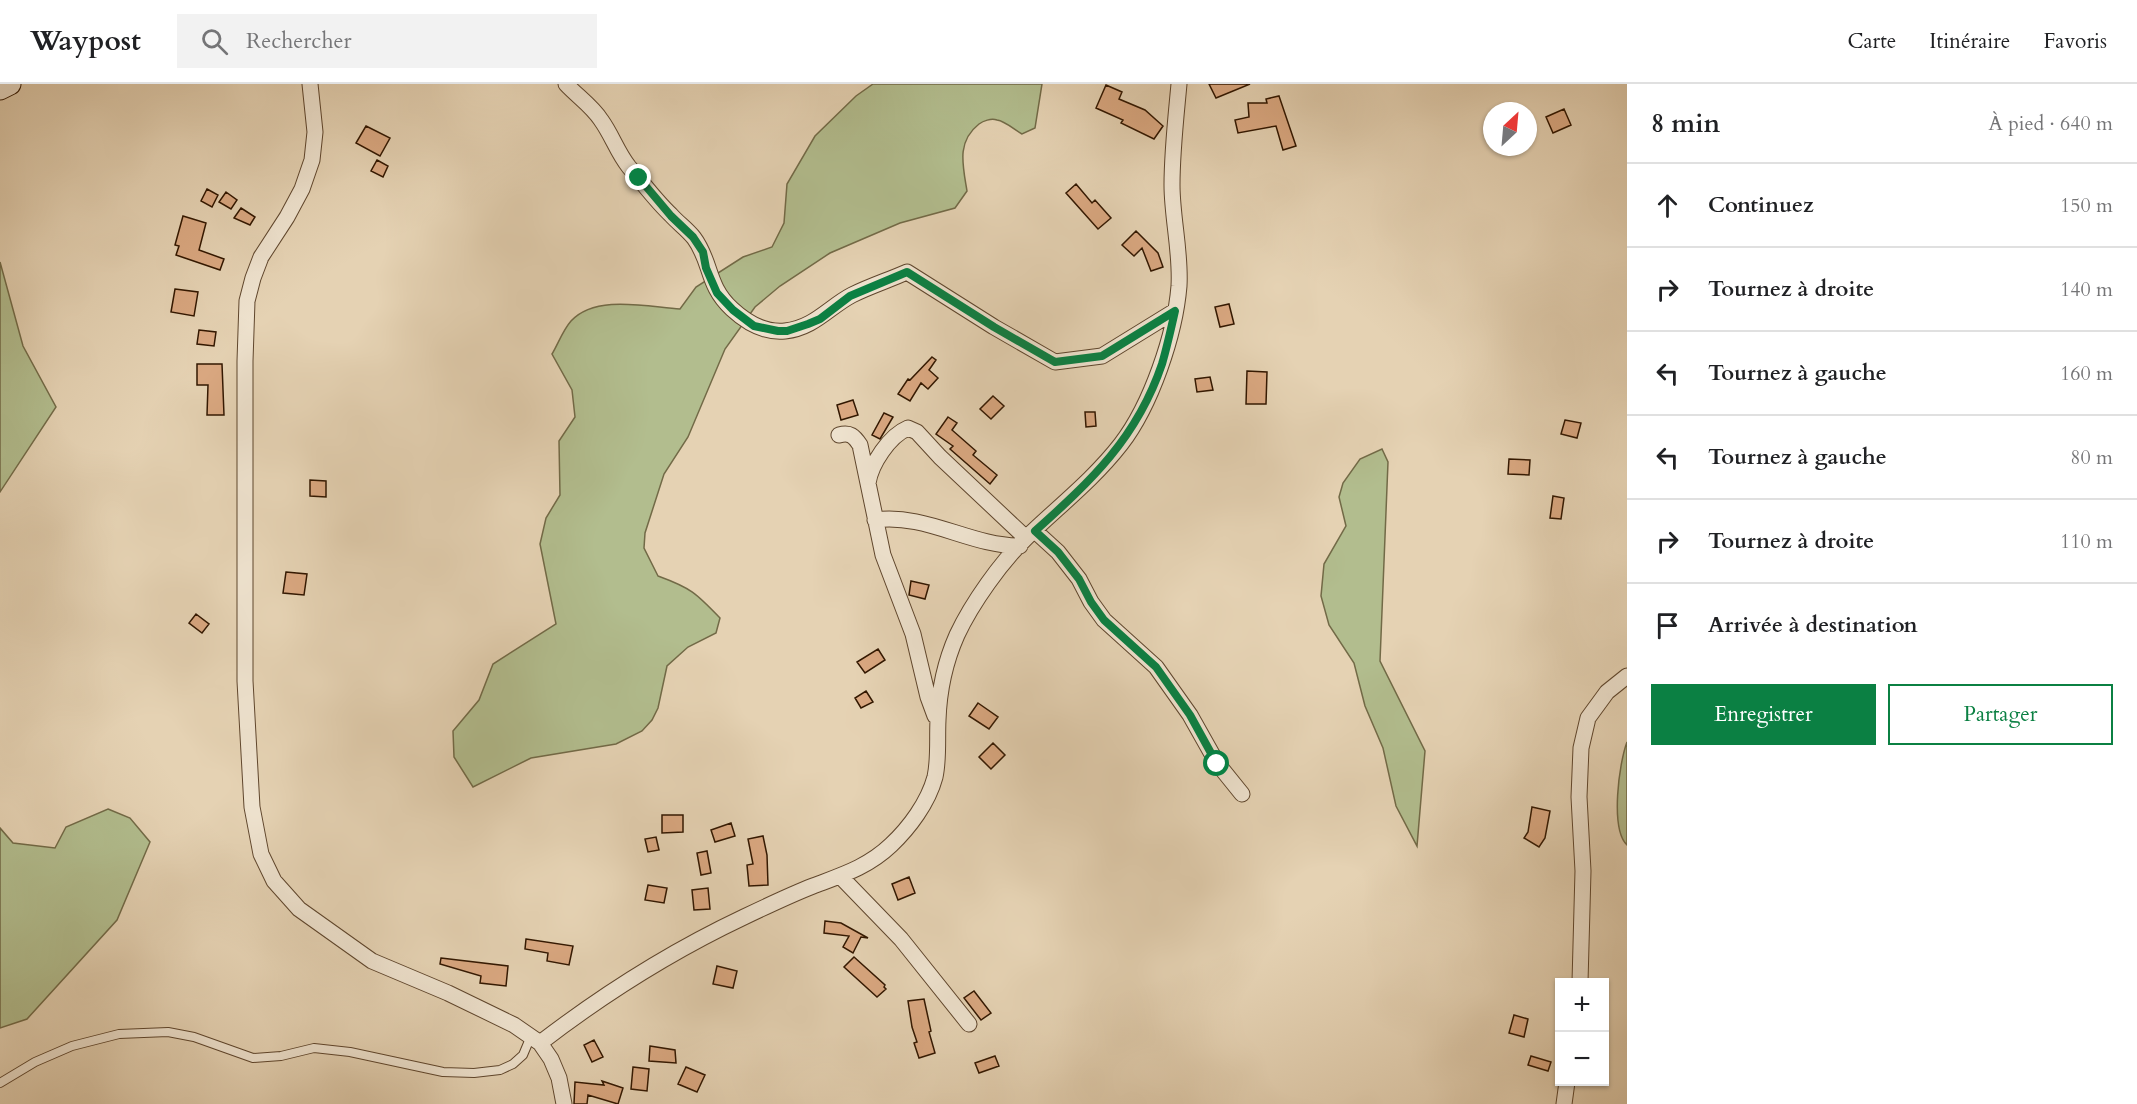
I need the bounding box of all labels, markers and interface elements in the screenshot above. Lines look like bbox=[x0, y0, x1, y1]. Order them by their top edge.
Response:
search box bbox=[177, 14, 597, 68]
text: Waypost bbox=[30, 22, 141, 60]
icon: search bbox=[198, 25, 231, 58]
text: Rechercher bbox=[246, 26, 352, 56]
text: Carte bbox=[1847, 27, 1896, 56]
text: Itinéraire bbox=[1929, 27, 2010, 56]
text: Favoris bbox=[2043, 27, 2107, 56]
north arrow bbox=[1483, 102, 1537, 156]
text: 8 min bbox=[1651, 106, 1720, 141]
text: À pied · 640 m bbox=[1989, 110, 2113, 137]
route end bbox=[625, 164, 651, 190]
icon: ahead bbox=[1651, 189, 1684, 222]
text: Continuez bbox=[1708, 190, 1814, 220]
text: 150 m bbox=[2060, 192, 2113, 219]
icon: right bbox=[1651, 273, 1684, 306]
text: Tournez à droite bbox=[1708, 274, 1874, 304]
text: 140 m bbox=[2060, 276, 2113, 303]
icon: left bbox=[1651, 357, 1684, 390]
text: Tournez à gauche bbox=[1708, 358, 1887, 388]
text: 160 m bbox=[2060, 360, 2113, 387]
icon: left bbox=[1651, 441, 1684, 474]
text: Tournez à gauche bbox=[1708, 442, 1887, 472]
text: 80 m bbox=[2070, 444, 2113, 471]
icon: right bbox=[1651, 525, 1684, 558]
text: Tournez à droite bbox=[1708, 526, 1874, 556]
text: 110 m bbox=[2060, 528, 2113, 555]
icon: arrive bbox=[1651, 609, 1684, 642]
text: Arrivée à destination bbox=[1708, 610, 1918, 640]
button: Enregistrer bbox=[1651, 684, 1876, 745]
button: Partager bbox=[1888, 684, 2113, 745]
route start bbox=[1203, 750, 1229, 776]
map controls bbox=[1555, 978, 1609, 1086]
button: + bbox=[1555, 978, 1609, 1032]
button: − bbox=[1555, 1032, 1609, 1086]

